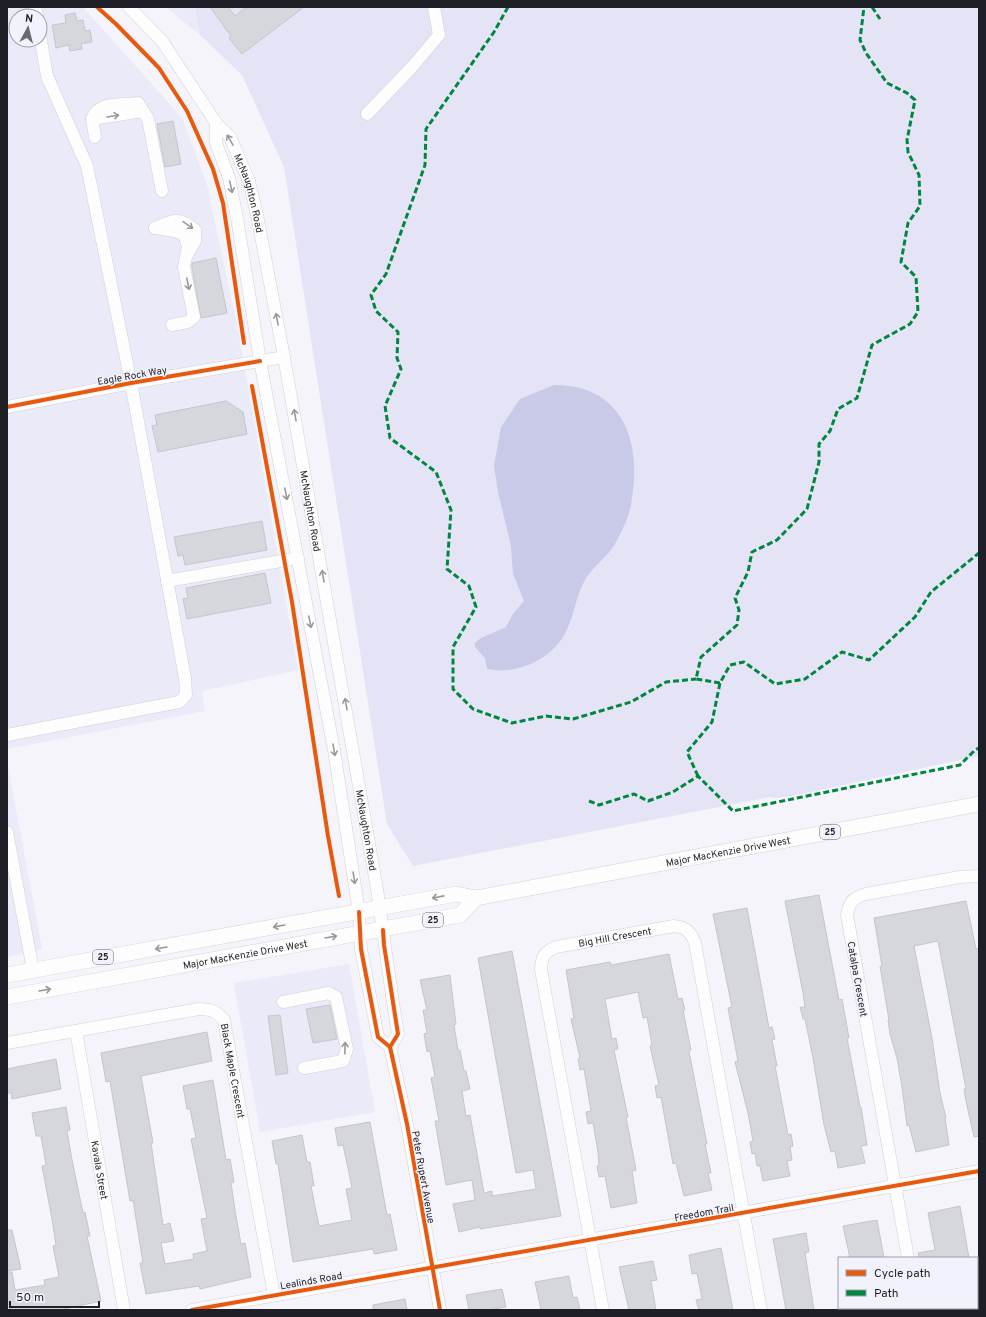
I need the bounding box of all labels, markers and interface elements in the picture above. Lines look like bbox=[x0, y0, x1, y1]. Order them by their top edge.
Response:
north arrow bbox=[8, 8, 48, 48]
text: N bbox=[24, 12, 34, 26]
one-way arrow bbox=[106, 112, 119, 120]
one-way arrow bbox=[226, 134, 234, 146]
street label: McNaughton Road bbox=[230, 152, 265, 234]
one-way arrow bbox=[227, 180, 235, 193]
one-way arrow bbox=[183, 221, 194, 229]
one-way arrow bbox=[184, 277, 192, 290]
one-way arrow bbox=[273, 313, 281, 326]
street label: Eagle Rock Way bbox=[96, 364, 168, 389]
one-way arrow bbox=[290, 409, 298, 422]
street label: McNaughton Road bbox=[296, 470, 323, 553]
one-way arrow bbox=[282, 488, 290, 501]
one-way arrow bbox=[319, 570, 327, 583]
one-way arrow bbox=[306, 615, 314, 628]
one-way arrow bbox=[342, 698, 350, 711]
one-way arrow bbox=[330, 743, 338, 756]
street label: McNaughton Road bbox=[352, 789, 379, 872]
road number: 25 bbox=[820, 825, 840, 839]
street label: Major MacKenzie Drive West bbox=[665, 834, 792, 870]
one-way arrow bbox=[350, 871, 358, 884]
one-way arrow bbox=[432, 894, 445, 902]
road number: 25 bbox=[423, 913, 443, 927]
one-way arrow bbox=[273, 923, 286, 931]
street label: Big Hill Crescent bbox=[577, 925, 653, 951]
one-way arrow bbox=[324, 933, 337, 941]
street label: Major MacKenzie Drive West bbox=[182, 938, 309, 973]
street label: Catalpa Crescent bbox=[843, 941, 870, 1018]
one-way arrow bbox=[155, 944, 168, 952]
road number: 25 bbox=[93, 950, 113, 964]
one-way arrow bbox=[38, 986, 51, 994]
street label: Black Maple Crescent bbox=[217, 1022, 247, 1120]
one-way arrow bbox=[341, 1042, 349, 1055]
street label: Peter Rupert Avenue bbox=[408, 1130, 437, 1225]
street label: Kavala Street bbox=[87, 1140, 110, 1201]
street label: Freedom Trail bbox=[673, 1202, 735, 1225]
legend bbox=[838, 1257, 978, 1309]
text: Cycle path bbox=[874, 1266, 931, 1282]
street label: Lealinds Road bbox=[279, 1270, 343, 1293]
scale bar bbox=[10, 1283, 99, 1309]
text: Path bbox=[874, 1286, 899, 1302]
text: 50 m bbox=[16, 1290, 44, 1306]

